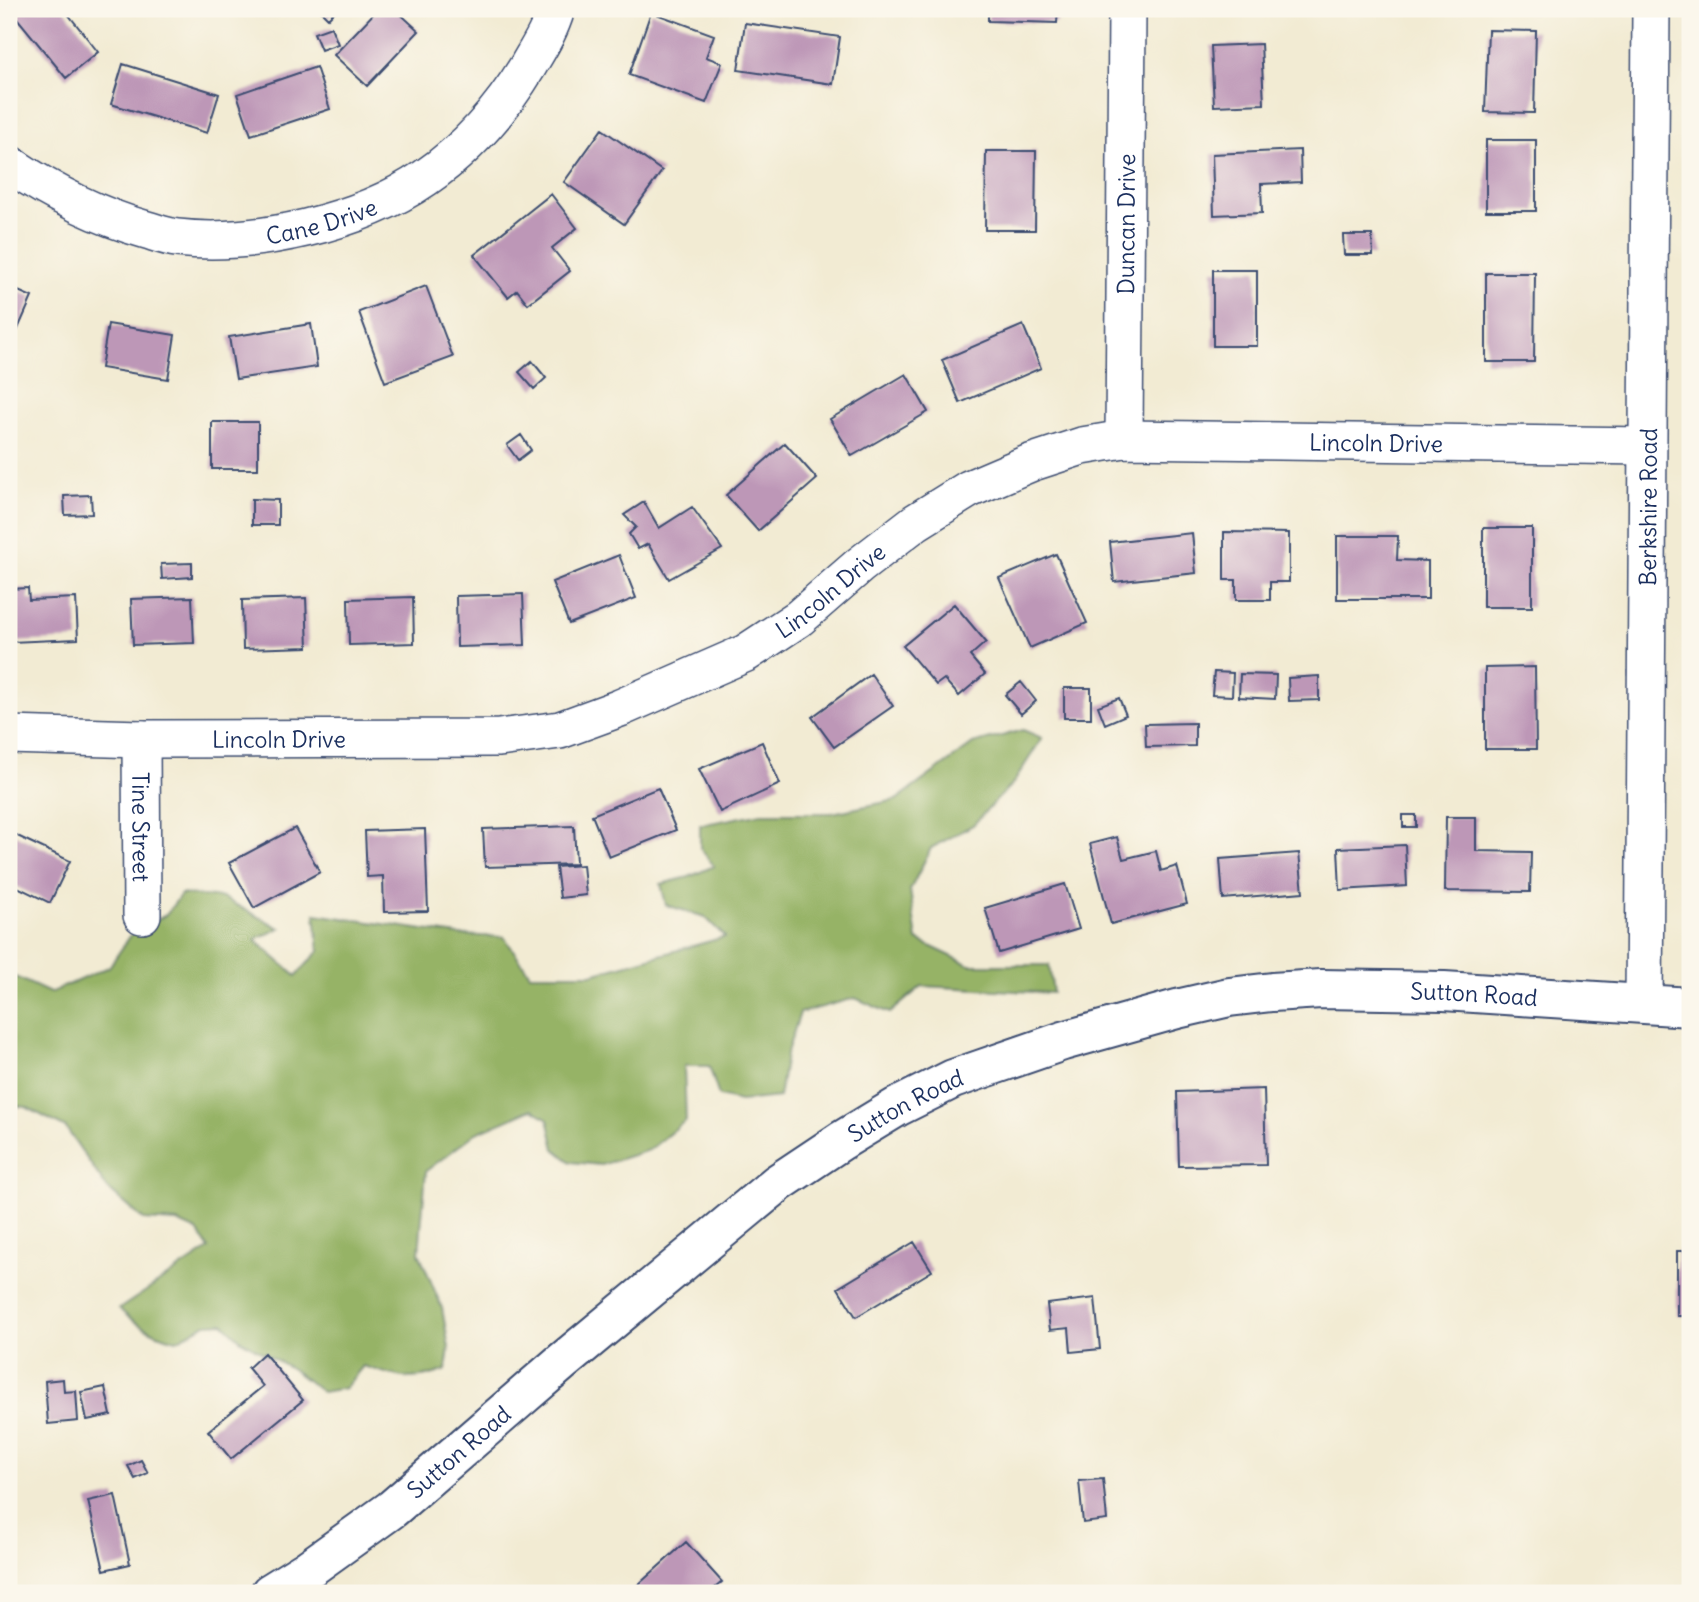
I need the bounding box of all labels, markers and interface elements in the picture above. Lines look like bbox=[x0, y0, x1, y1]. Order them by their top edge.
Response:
street label: Duncan Drive bbox=[1111, 153, 1140, 295]
street label: Cane Drive bbox=[264, 192, 381, 250]
street label: Lincoln Drive bbox=[1309, 427, 1443, 458]
street label: Berkshire Road bbox=[1632, 428, 1663, 586]
street label: Lincoln Drive bbox=[770, 537, 891, 644]
street label: Lincoln Drive bbox=[212, 724, 346, 753]
street label: Tine Street bbox=[127, 772, 156, 882]
street label: Sutton Road bbox=[1410, 976, 1539, 1012]
street label: Sutton Road bbox=[842, 1062, 967, 1148]
street label: Sutton Road bbox=[401, 1399, 516, 1504]

